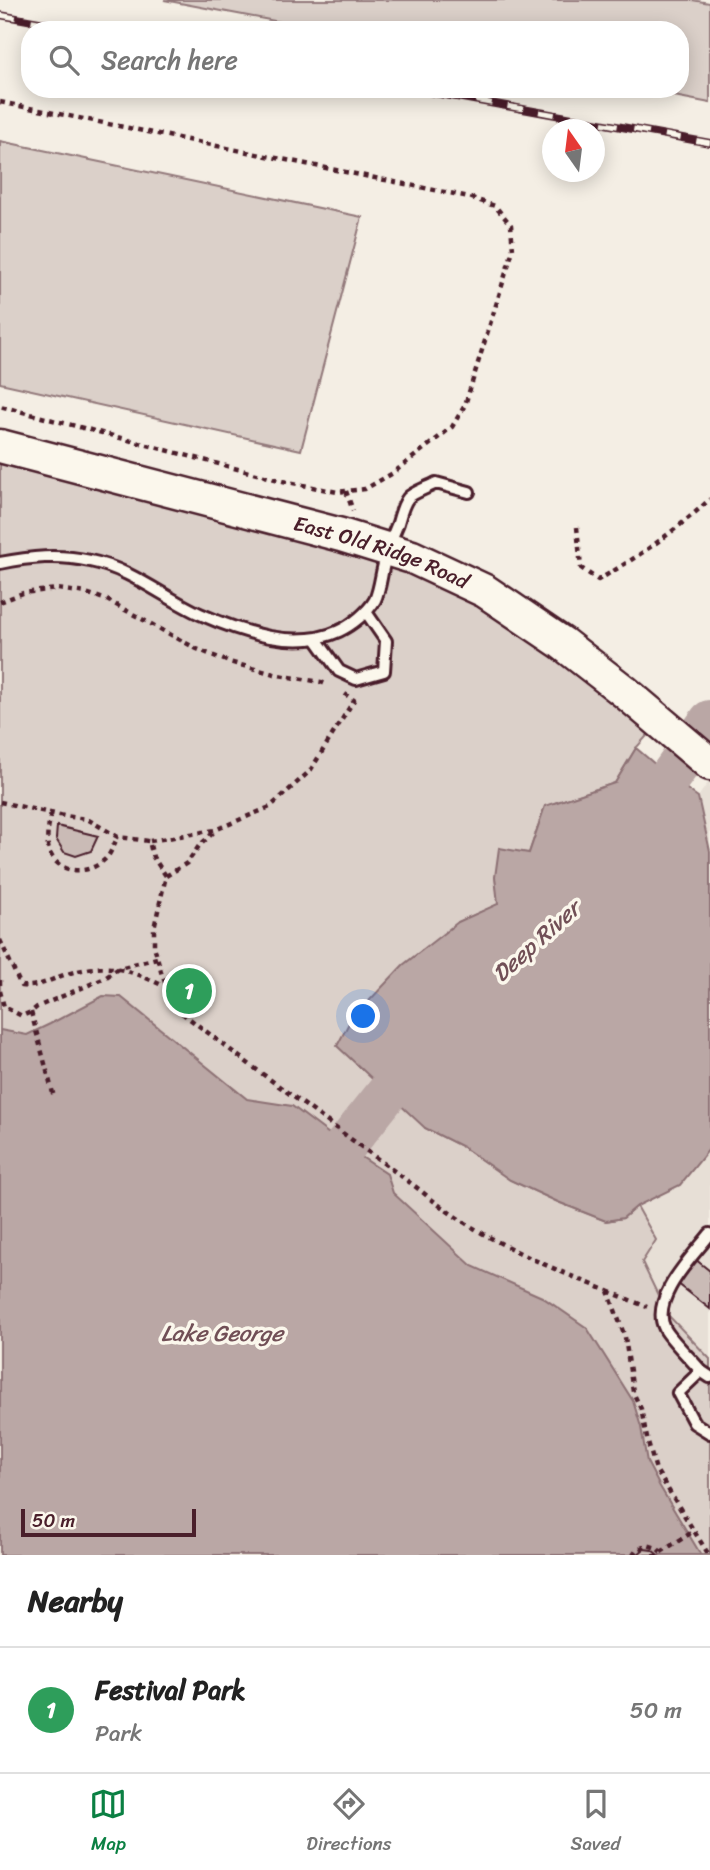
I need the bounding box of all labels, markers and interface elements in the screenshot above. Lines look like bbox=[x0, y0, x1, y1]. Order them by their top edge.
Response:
search box bbox=[21, 21, 689, 98]
text: Search here bbox=[101, 37, 238, 83]
icon: search bbox=[45, 41, 83, 79]
north arrow bbox=[542, 119, 605, 182]
street label: East Old Ridge Road bbox=[289, 504, 477, 601]
water label: Deep River bbox=[483, 888, 593, 993]
pin: 1 bbox=[166, 965, 212, 1017]
your location bbox=[346, 999, 380, 1033]
water label: Lake George bbox=[161, 1313, 285, 1354]
text: 50 m bbox=[32, 1504, 75, 1537]
scale bar bbox=[21, 1506, 196, 1538]
text: Nearby bbox=[28, 1574, 123, 1628]
text: Festival Park bbox=[95, 1667, 246, 1713]
text: 1 bbox=[46, 1690, 56, 1731]
text: 50 m bbox=[630, 1690, 682, 1731]
text: Park bbox=[95, 1713, 142, 1754]
tab: Map bbox=[89, 1785, 127, 1860]
tab: Directions bbox=[306, 1785, 392, 1860]
tab: Saved bbox=[570, 1785, 621, 1860]

